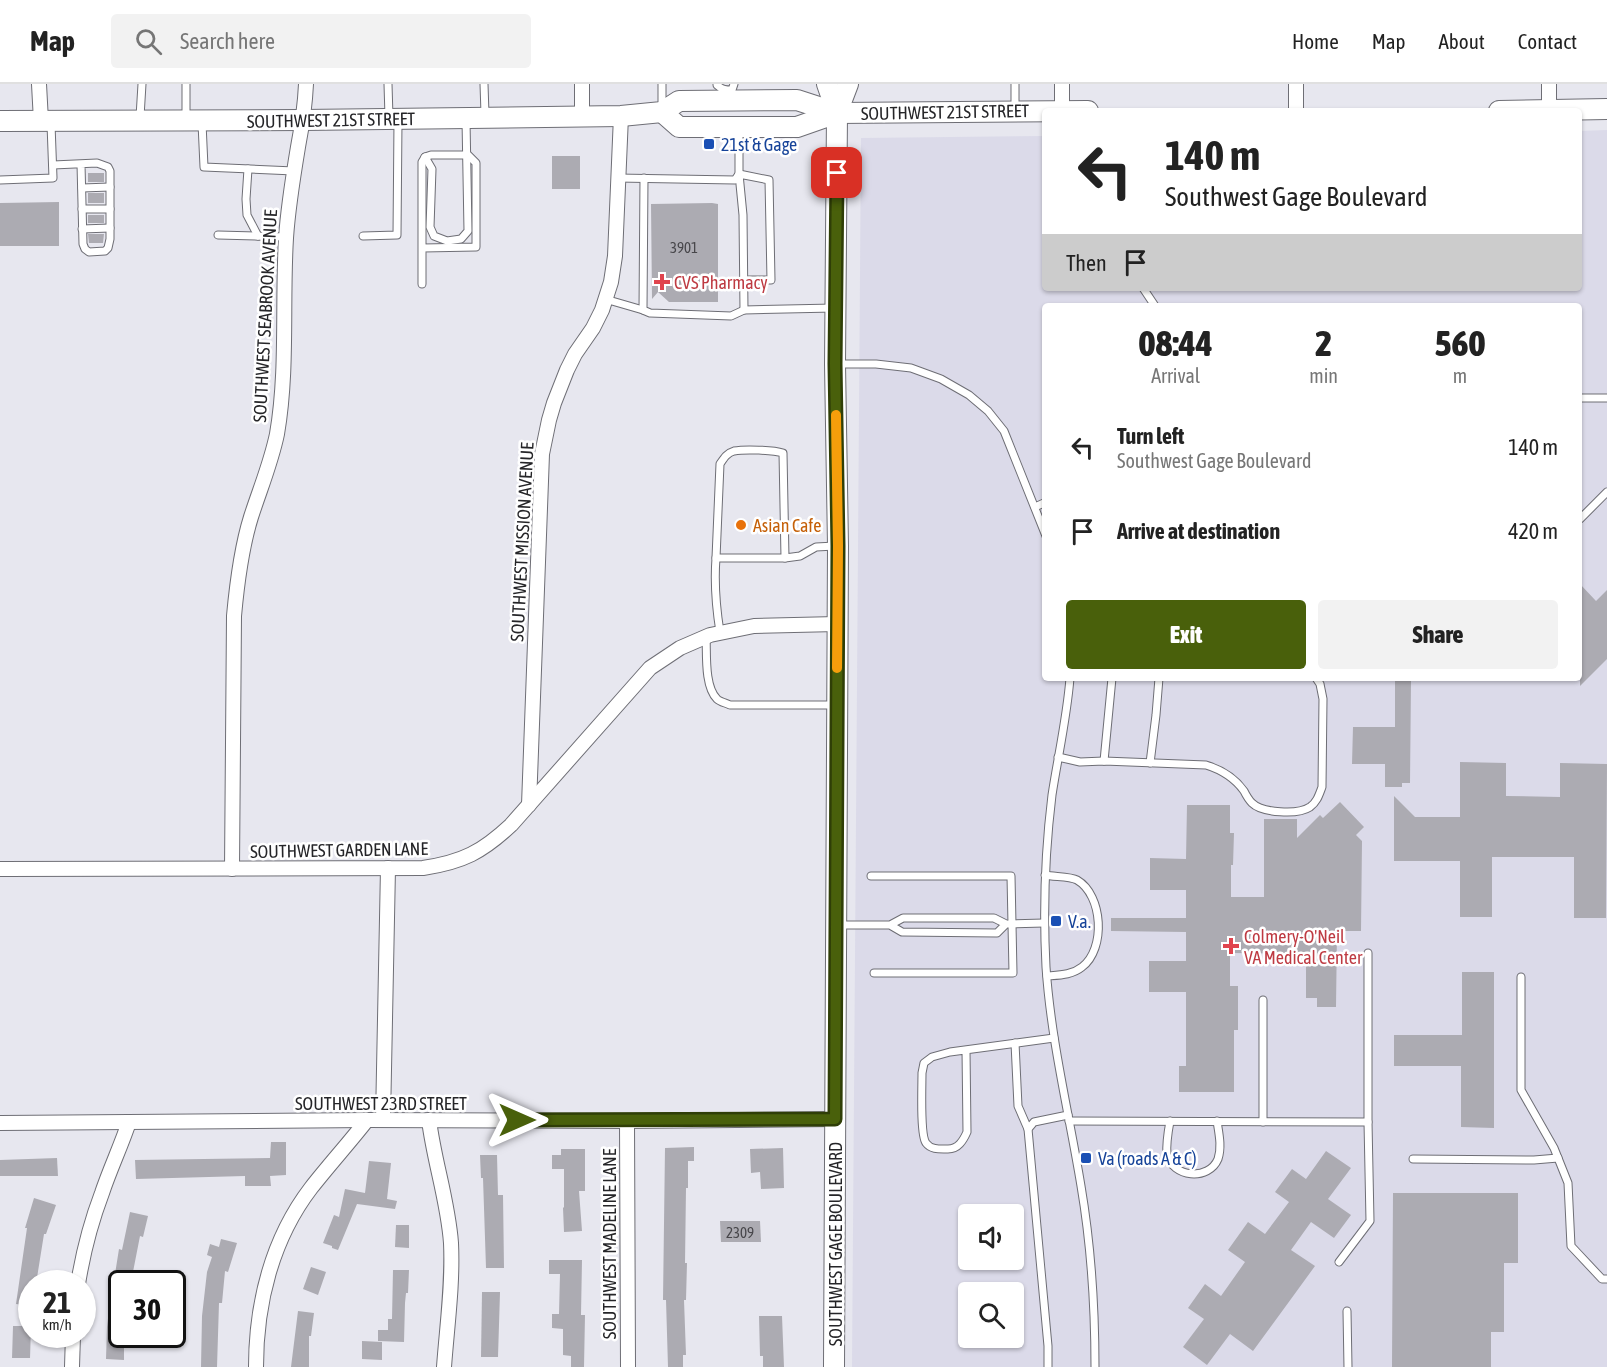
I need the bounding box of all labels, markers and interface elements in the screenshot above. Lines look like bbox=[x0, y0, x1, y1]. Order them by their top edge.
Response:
search box bbox=[111, 14, 531, 68]
text: Map bbox=[30, 25, 75, 57]
icon: search bbox=[132, 25, 165, 58]
text: Search here bbox=[180, 28, 275, 54]
text: Home bbox=[1292, 29, 1339, 53]
text: Map bbox=[1372, 29, 1406, 53]
text: About bbox=[1439, 29, 1485, 53]
text: Contact bbox=[1518, 29, 1577, 53]
street label: SOUTHWEST 21ST STREET bbox=[861, 100, 1029, 124]
street label: SOUTHWEST 21ST STREET bbox=[247, 108, 415, 132]
text: 140 m bbox=[1165, 131, 1260, 179]
icon: left bbox=[1066, 132, 1144, 210]
place label: 21st & Gage bbox=[721, 134, 797, 155]
marker: 21st & Gage bbox=[702, 137, 716, 151]
pin bbox=[811, 147, 862, 198]
icon: arrive bbox=[820, 156, 853, 189]
text: Southwest Gage Boulevard bbox=[1165, 181, 1428, 212]
street label: SOUTHWEST SEABROOK AVENUE bbox=[249, 209, 281, 423]
house number: 3901 bbox=[670, 239, 698, 256]
icon: arrive bbox=[1119, 246, 1152, 279]
text: Then bbox=[1066, 250, 1107, 276]
place label: CVS Pharmacy bbox=[674, 272, 768, 293]
marker: CVS Pharmacy bbox=[655, 275, 669, 289]
text: 08:44 bbox=[1139, 322, 1213, 364]
text: 2 bbox=[1315, 322, 1332, 364]
text: 560 bbox=[1435, 322, 1485, 364]
text: Arrival bbox=[1151, 364, 1200, 387]
text: min bbox=[1309, 364, 1338, 387]
text: m bbox=[1453, 364, 1467, 387]
text: Turn left bbox=[1117, 423, 1184, 449]
icon: left bbox=[1066, 431, 1099, 464]
text: 140 m bbox=[1508, 434, 1558, 460]
street label: SOUTHWEST MISSION AVENUE bbox=[506, 442, 538, 642]
text: Southwest Gage Boulevard bbox=[1117, 449, 1311, 472]
place label: Asian Cafe bbox=[753, 515, 822, 536]
icon: arrive bbox=[1066, 515, 1099, 548]
marker: Asian Cafe bbox=[734, 518, 748, 532]
text: Arrive at destination bbox=[1117, 518, 1280, 544]
text: 420 m bbox=[1508, 518, 1558, 544]
button: Exit bbox=[1066, 600, 1306, 669]
button: Share bbox=[1318, 600, 1558, 669]
street label: SOUTHWEST GARDEN LANE bbox=[250, 838, 428, 862]
place label: V.a. bbox=[1068, 911, 1091, 932]
marker: V.a. bbox=[1049, 914, 1063, 928]
place label: Colmery-O'Neil VA Medical Center bbox=[1244, 926, 1363, 968]
marker: Colmery-O'Neil VA Medical Center bbox=[1222, 937, 1240, 955]
position arrow bbox=[485, 1088, 549, 1152]
street label: SOUTHWEST 23RD STREET bbox=[295, 1093, 467, 1114]
street label: SOUTHWEST GAGE BOULEVARD bbox=[825, 1142, 846, 1346]
street label: SOUTHWEST MADELINE LANE bbox=[599, 1148, 620, 1339]
place label: Va (roads A & C) bbox=[1098, 1148, 1196, 1169]
marker: Va (roads A & C) bbox=[1079, 1151, 1093, 1165]
map controls bbox=[958, 1204, 1024, 1348]
button: sound bbox=[958, 1204, 1024, 1270]
house number: 2309 bbox=[726, 1224, 754, 1241]
speed limit sign: 30 bbox=[108, 1270, 186, 1348]
button: search bbox=[958, 1282, 1024, 1348]
text: 21 bbox=[43, 1285, 71, 1319]
text: km/h bbox=[42, 1316, 72, 1333]

